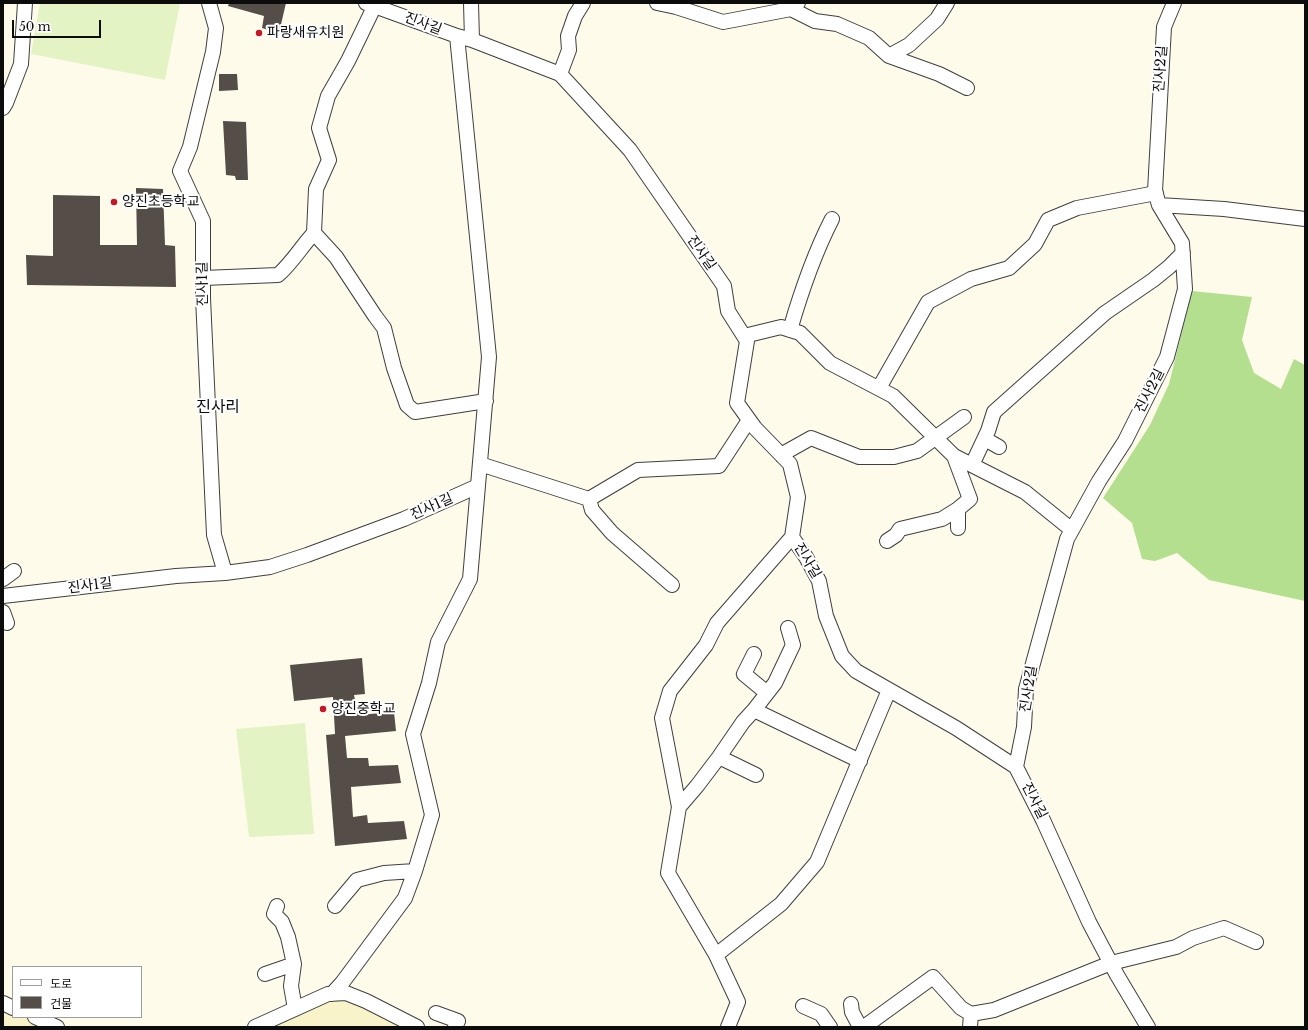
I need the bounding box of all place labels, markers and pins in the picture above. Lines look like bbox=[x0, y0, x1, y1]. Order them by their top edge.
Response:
place label: 파랑새유치원 bbox=[267, 25, 344, 41]
marker: 파랑새유치원 bbox=[254, 28, 264, 38]
place label: 양진초등학교 bbox=[122, 194, 199, 210]
marker: 양진초등학교 bbox=[109, 197, 119, 207]
place label: 양진중학교 bbox=[331, 701, 395, 717]
marker: 양진중학교 bbox=[318, 704, 328, 714]

